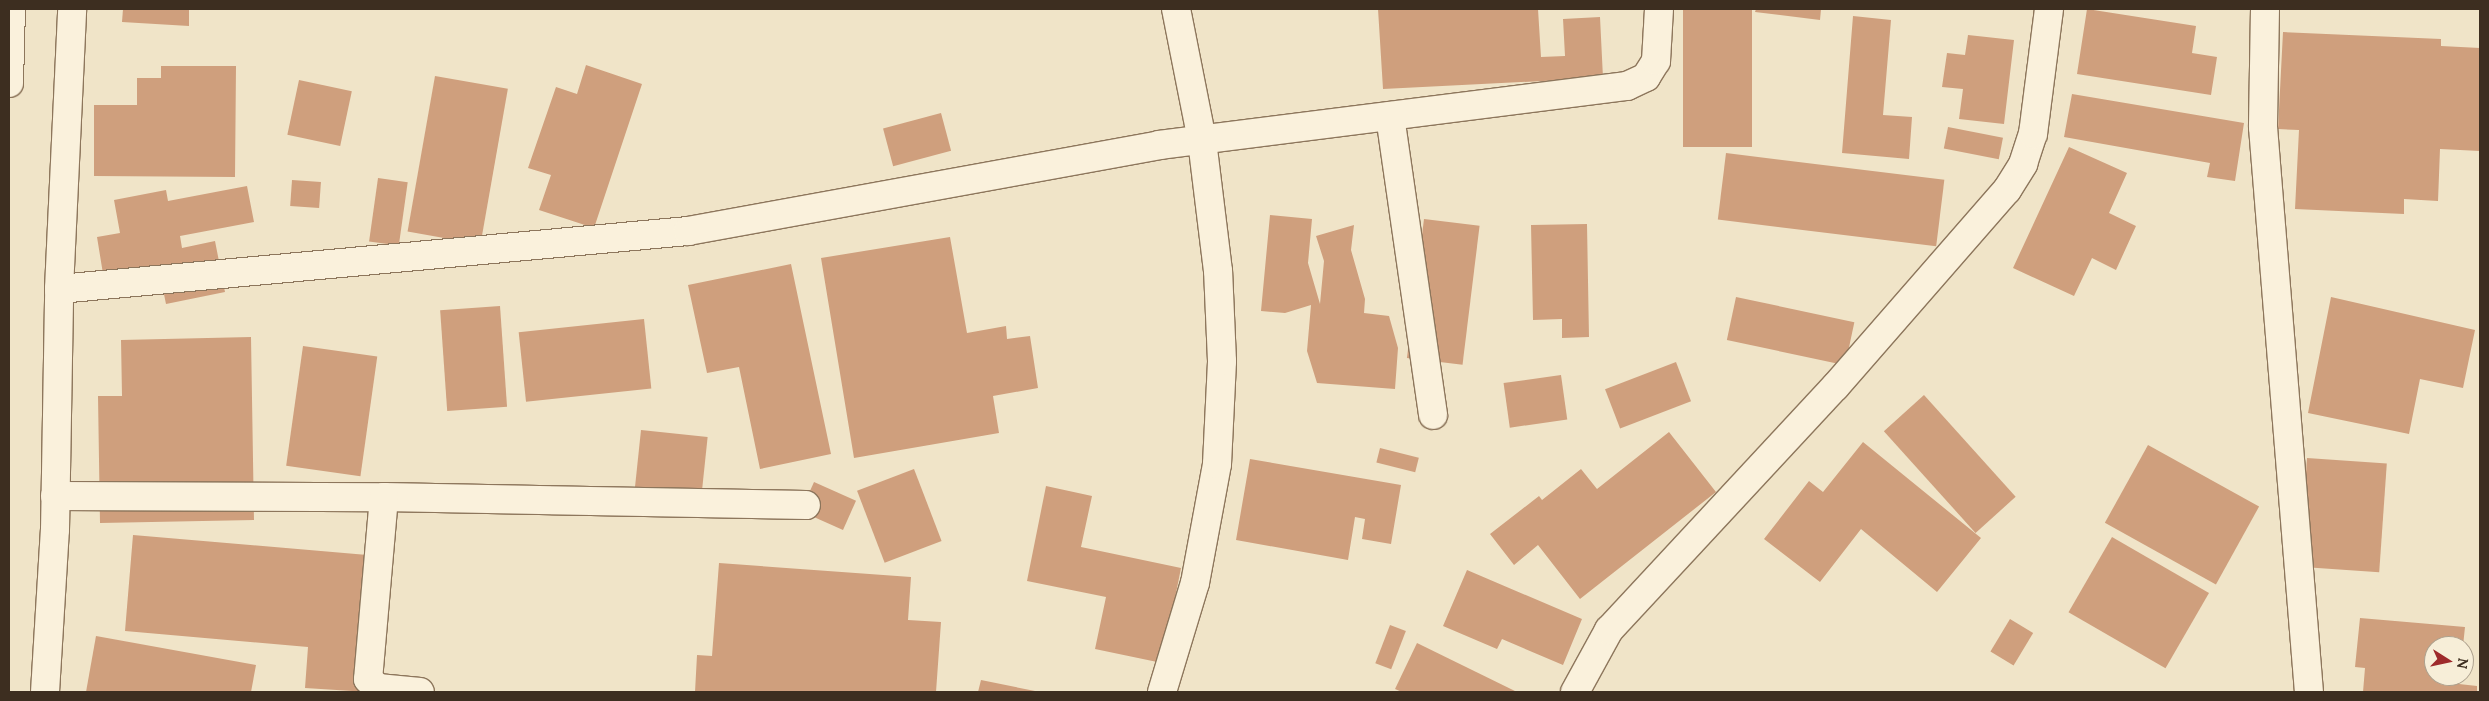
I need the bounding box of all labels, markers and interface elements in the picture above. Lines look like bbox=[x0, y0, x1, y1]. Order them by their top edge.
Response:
north arrow bbox=[2424, 636, 2474, 686]
text: N bbox=[2453, 657, 2473, 670]

